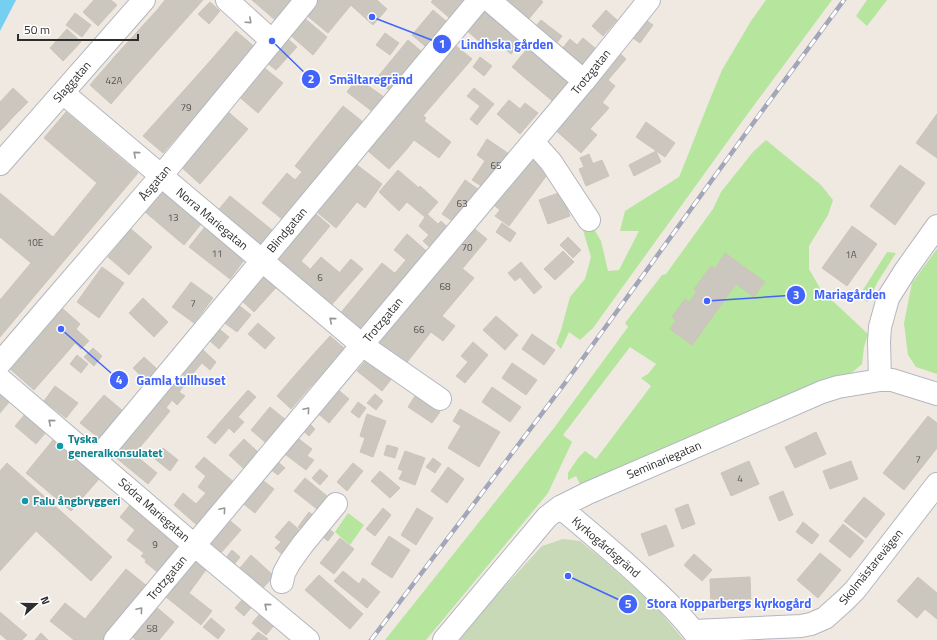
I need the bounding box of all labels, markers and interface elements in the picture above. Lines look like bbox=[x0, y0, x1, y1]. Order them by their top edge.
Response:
scale bar bbox=[18, 16, 138, 42]
one-way arrow bbox=[244, 16, 252, 23]
text: 50 m bbox=[24, 20, 50, 39]
callout: Lindhska gården bbox=[432, 32, 561, 57]
text: 1 bbox=[439, 34, 445, 53]
text: Lindhska gården bbox=[461, 34, 553, 54]
street label: Trotzgatan bbox=[566, 45, 615, 99]
street label: Slaggatan bbox=[48, 56, 95, 107]
callout: Smältaregränd bbox=[301, 67, 421, 92]
text: 2 bbox=[308, 69, 314, 88]
text: Smältaregränd bbox=[329, 69, 413, 89]
house number: 42A bbox=[105, 73, 123, 88]
house number: 79 bbox=[180, 100, 192, 115]
one-way arrow bbox=[133, 152, 140, 159]
house number: 65 bbox=[490, 158, 502, 173]
street label: Åsgatan bbox=[134, 161, 175, 205]
street label: Norra Mariegatan bbox=[172, 183, 253, 255]
house number: 63 bbox=[456, 196, 468, 211]
street label: Blindgatan bbox=[262, 203, 311, 257]
house number: 13 bbox=[167, 210, 179, 225]
house number: 10E bbox=[27, 235, 44, 250]
house number: 70 bbox=[461, 240, 473, 255]
house number: 11 bbox=[211, 246, 223, 261]
house number: 1A bbox=[845, 247, 857, 262]
house number: 6 bbox=[317, 270, 323, 285]
house number: 68 bbox=[439, 279, 451, 294]
callout: Mariagården bbox=[786, 282, 894, 307]
text: Mariagården bbox=[814, 284, 886, 304]
text: 3 bbox=[793, 285, 799, 304]
street label: Trotzgatan bbox=[358, 293, 407, 347]
house number: 7 bbox=[190, 296, 196, 311]
one-way arrow bbox=[329, 317, 337, 324]
house number: 66 bbox=[413, 322, 425, 337]
callout: Gamla tullhuset bbox=[109, 368, 234, 393]
text: 4 bbox=[116, 370, 123, 389]
text: Gamla tullhuset bbox=[136, 370, 226, 390]
one-way arrow bbox=[302, 408, 309, 415]
one-way arrow bbox=[48, 420, 56, 427]
place label: Tyska generalkonsulatet bbox=[68, 429, 163, 462]
street label: Seminariegatan bbox=[624, 435, 704, 484]
marker: Tyska generalkonsulatet bbox=[55, 441, 65, 451]
house number: 7 bbox=[915, 452, 921, 467]
house number: 4 bbox=[737, 471, 743, 486]
street label: Södra Mariegatan bbox=[114, 473, 194, 546]
place label: Falu ångbryggeri bbox=[33, 491, 120, 510]
marker: Falu ångbryggeri bbox=[20, 496, 30, 506]
one-way arrow bbox=[219, 507, 226, 515]
street label: Kyrkogårdsgränd bbox=[568, 511, 645, 582]
street label: Skolmästarevägen bbox=[834, 524, 907, 609]
house number: 9 bbox=[152, 537, 158, 552]
street label: Trotzgatan bbox=[142, 551, 191, 605]
north arrow bbox=[16, 584, 56, 624]
callout: Stora Kopparbergs kyrkogård bbox=[618, 591, 819, 616]
text: Stora Kopparbergs kyrkogård bbox=[647, 593, 811, 613]
text: N bbox=[37, 594, 54, 607]
text: 5 bbox=[625, 594, 632, 613]
one-way arrow bbox=[265, 603, 272, 610]
one-way arrow bbox=[136, 607, 143, 615]
house number: 58 bbox=[146, 621, 158, 636]

